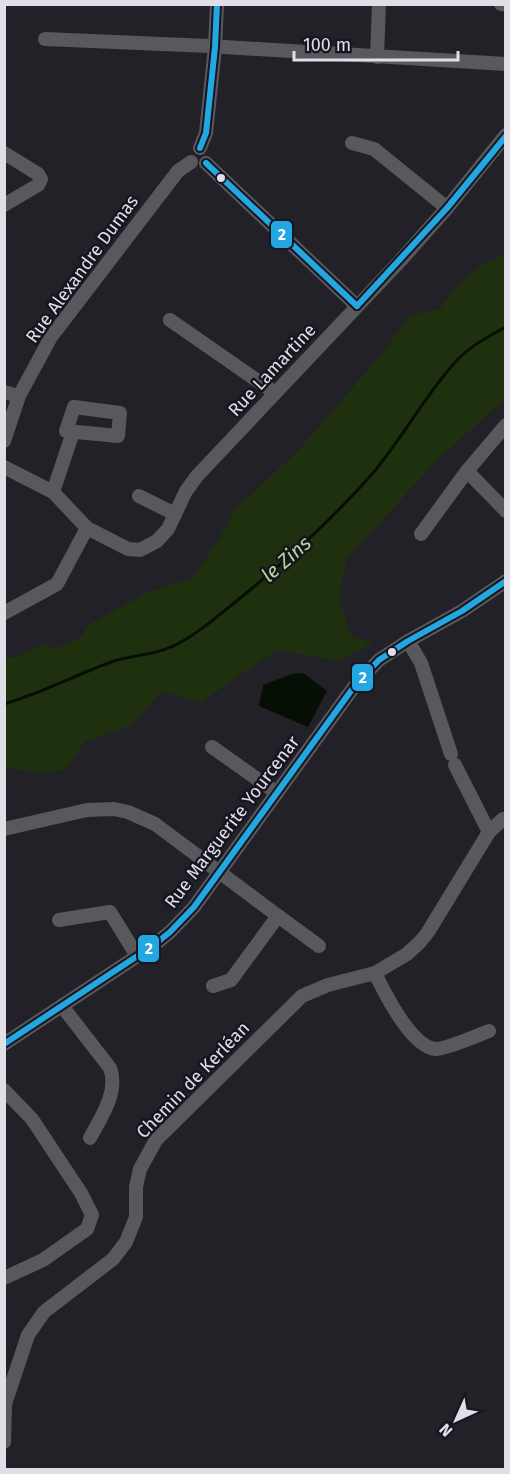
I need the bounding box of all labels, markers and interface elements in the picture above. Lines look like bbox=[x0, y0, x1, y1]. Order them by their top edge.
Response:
scale bar bbox=[294, 24, 458, 62]
text: 100 m bbox=[303, 34, 351, 56]
unlabelled marker bbox=[215, 172, 227, 184]
street label: Rue Alexandre Dumas bbox=[21, 191, 143, 347]
line badge: 2 bbox=[270, 220, 293, 249]
text: 2 bbox=[278, 225, 286, 244]
street label: Rue Lamartine bbox=[224, 319, 320, 421]
water label: le Zins bbox=[256, 531, 316, 587]
unlabelled marker bbox=[386, 646, 398, 658]
line badge: 2 bbox=[351, 663, 374, 692]
text: 2 bbox=[359, 668, 367, 687]
street label: Rue Marguerite Yourcenar bbox=[160, 731, 304, 913]
line badge: 2 bbox=[137, 934, 160, 963]
text: 2 bbox=[145, 939, 153, 958]
street label: Chemin de Kerléan bbox=[132, 1017, 254, 1143]
north arrow bbox=[426, 1390, 486, 1450]
text: N bbox=[435, 1420, 456, 1441]

